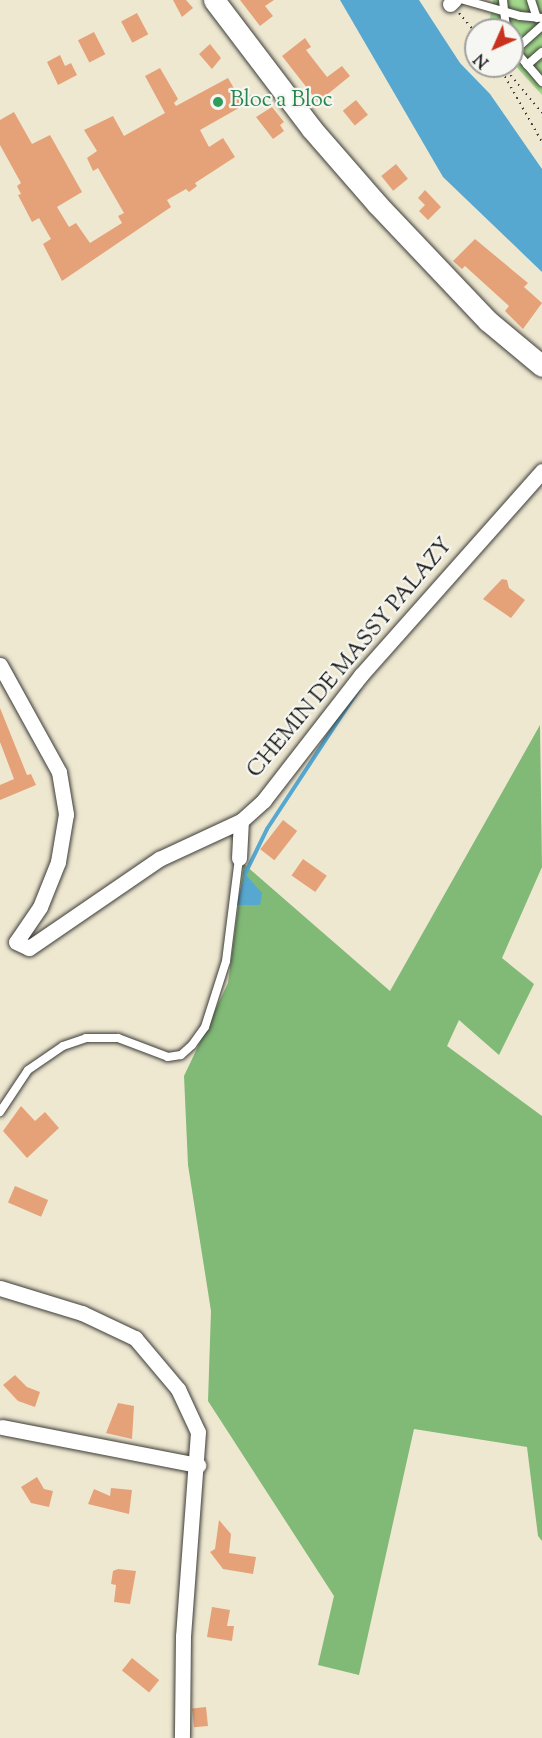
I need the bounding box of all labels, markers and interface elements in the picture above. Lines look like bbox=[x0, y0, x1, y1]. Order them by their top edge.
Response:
north arrow bbox=[464, 18, 524, 78]
text: N bbox=[470, 47, 495, 72]
place label: Bloc a Bloc bbox=[230, 89, 333, 115]
marker: Bloc a Bloc bbox=[211, 95, 225, 109]
street label: CHEMIN DE MASSY PALAZY bbox=[243, 534, 459, 784]

